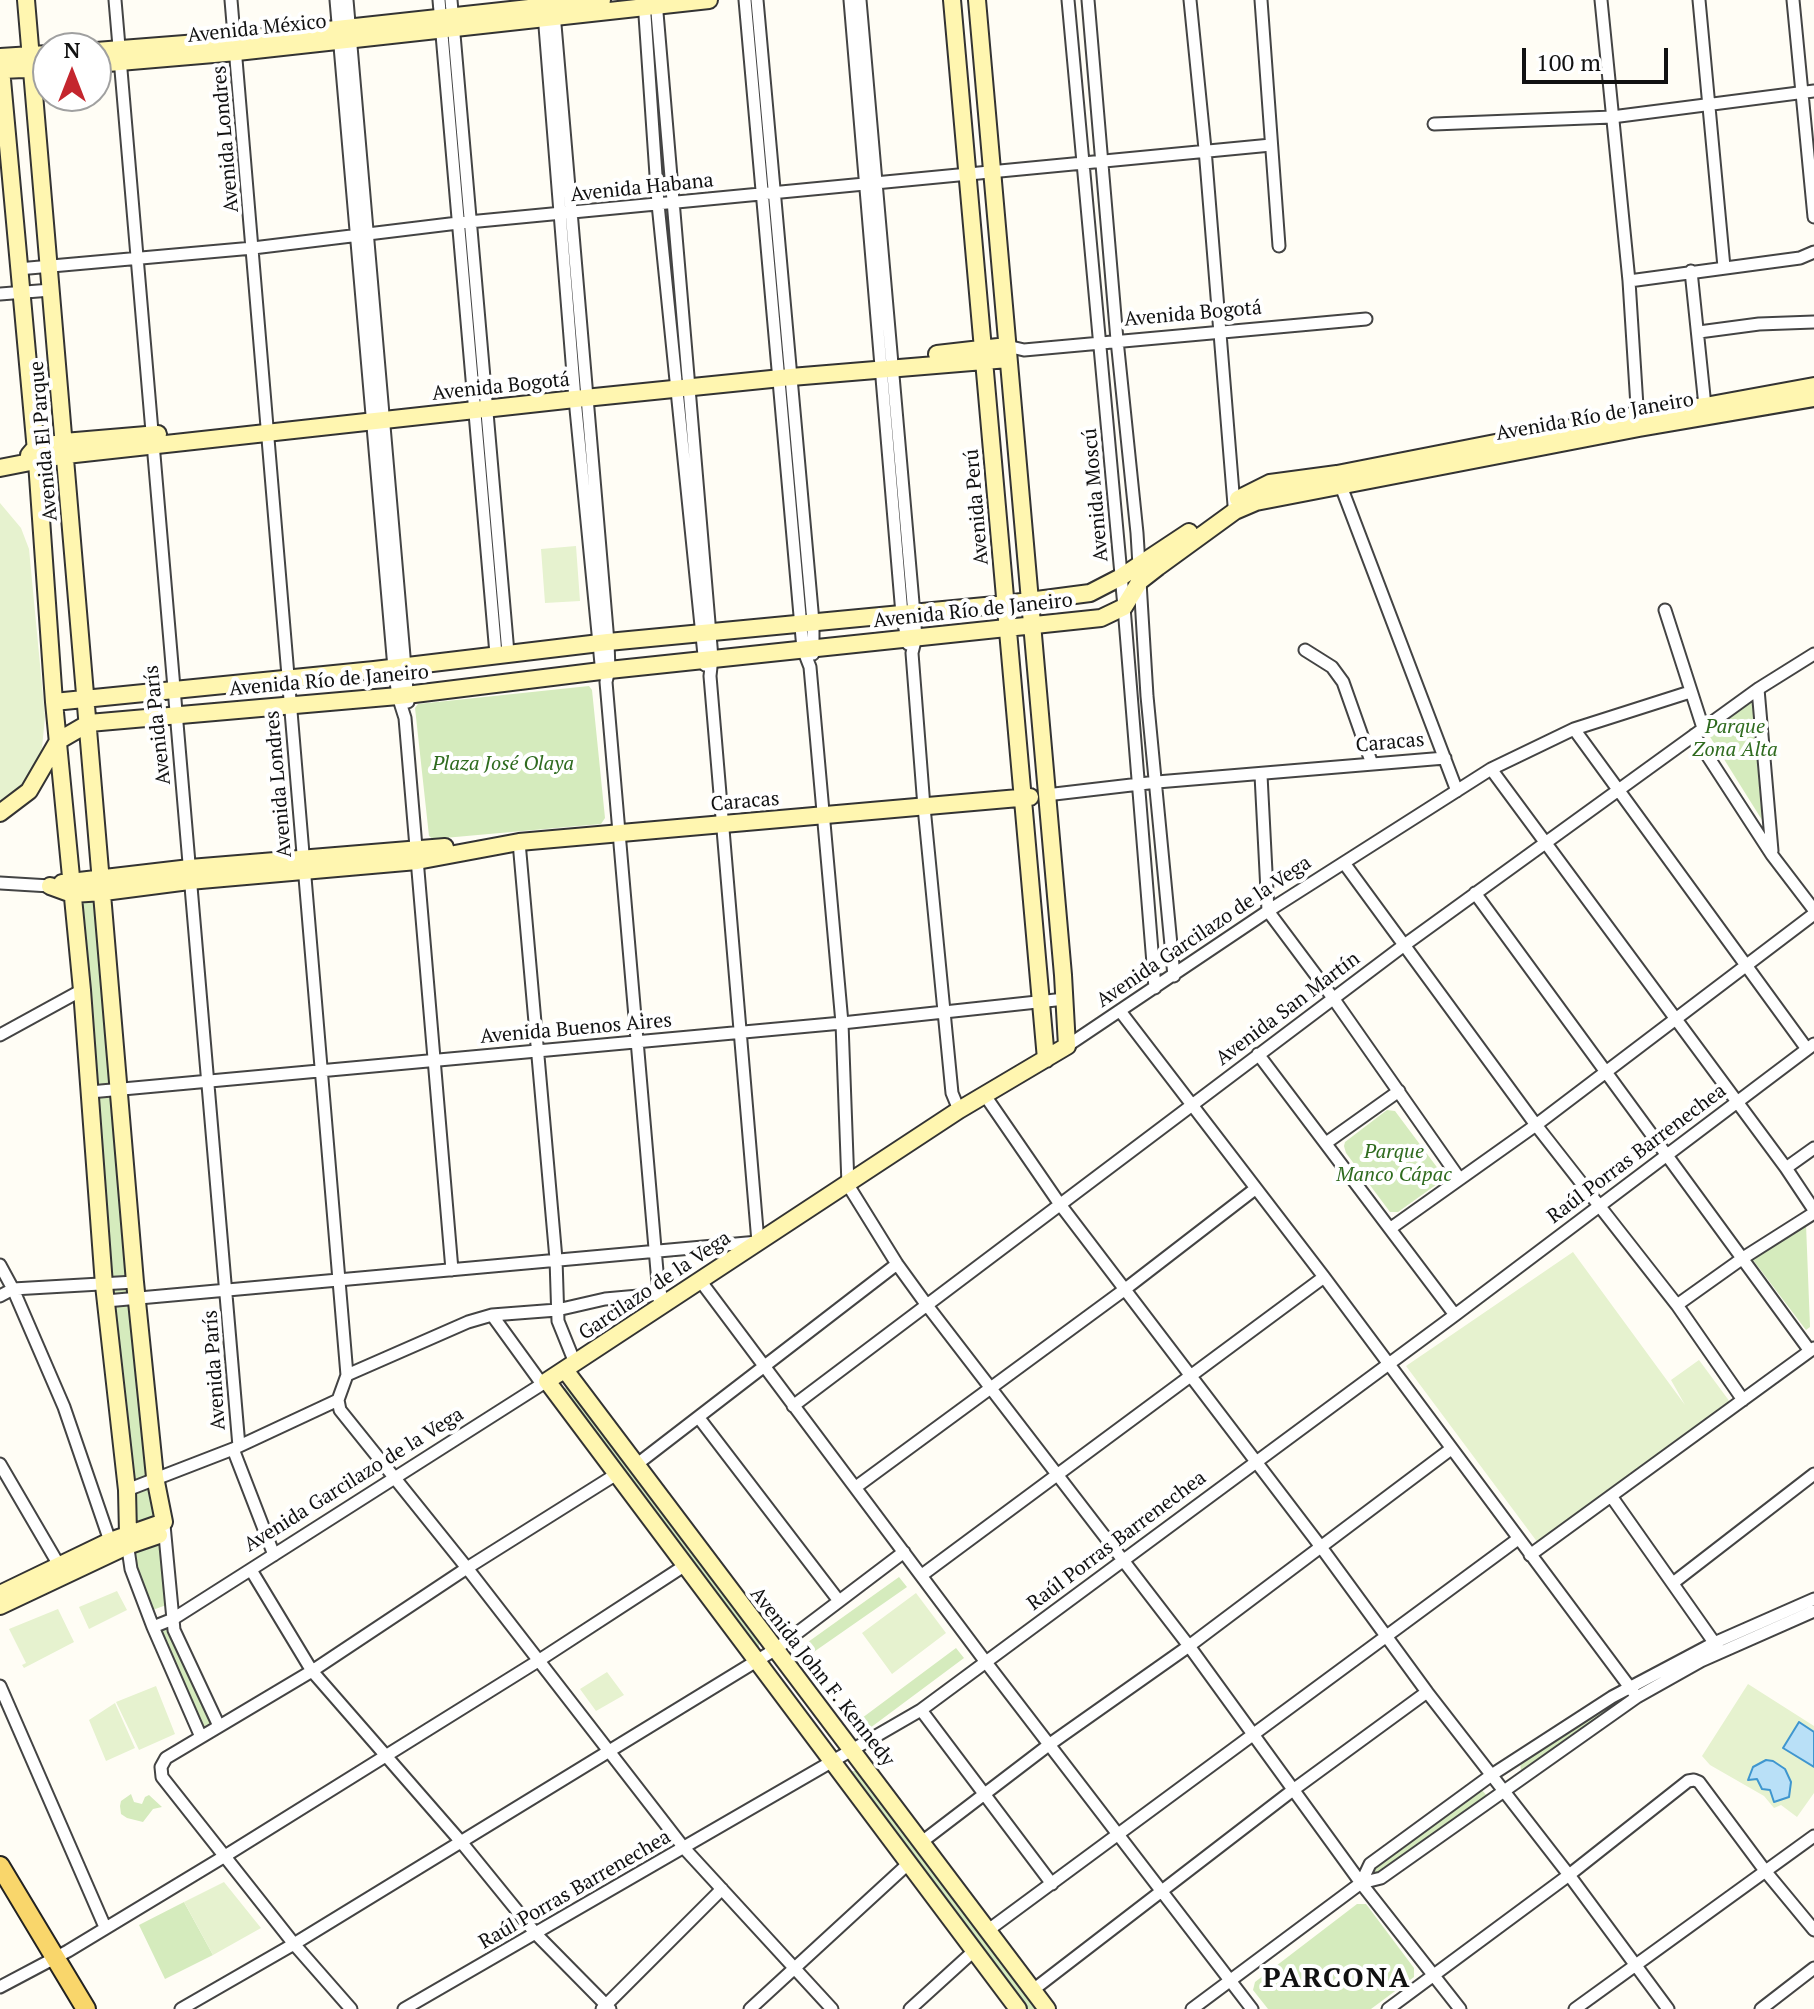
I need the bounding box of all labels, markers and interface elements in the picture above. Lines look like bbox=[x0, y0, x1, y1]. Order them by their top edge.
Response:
street label: Avenida México bbox=[186, 10, 328, 48]
north arrow bbox=[32, 32, 112, 112]
scale bar bbox=[1526, 32, 1672, 82]
text: N bbox=[64, 35, 80, 64]
text: 100 m bbox=[1536, 46, 1601, 78]
street label: Avenida Londres bbox=[208, 65, 244, 213]
street label: Avenida Habana bbox=[569, 169, 715, 207]
street label: Avenida Bogotá bbox=[1123, 296, 1263, 332]
street label: Avenida El Parque bbox=[25, 360, 63, 522]
street label: Avenida Bogotá bbox=[431, 368, 571, 406]
street label: Avenida Río de Janeiro bbox=[1494, 388, 1696, 446]
street label: Avenida Moscú bbox=[1078, 427, 1114, 563]
street label: Avenida Perú bbox=[960, 448, 994, 566]
street label: Avenida Río de Janeiro bbox=[872, 589, 1074, 633]
street label: Avenida Río de Janeiro bbox=[228, 660, 430, 702]
street label: Avenida París bbox=[140, 664, 176, 786]
street label: Avenida Londres bbox=[261, 710, 297, 858]
park label: Parque Zona Alta bbox=[1692, 715, 1778, 762]
street label: Caracas bbox=[1355, 728, 1425, 758]
park label: Plaza José Olaya bbox=[432, 752, 574, 776]
street label: Caracas bbox=[710, 787, 780, 817]
street label: Avenida Garcilazo de la Vega bbox=[1092, 851, 1316, 1013]
street label: Avenida San Martín bbox=[1211, 947, 1365, 1071]
street label: Avenida Buenos Aires bbox=[479, 1009, 673, 1049]
street label: Raúl Porras Barrenechea bbox=[1543, 1079, 1731, 1229]
park label: Parque Manco Cápac bbox=[1336, 1140, 1452, 1187]
street label: Garcilazo de la Vega bbox=[575, 1226, 735, 1346]
street label: Avenida París bbox=[199, 1309, 231, 1431]
street label: Avenida Garcilazo de la Vega bbox=[240, 1403, 468, 1557]
street label: Raúl Porras Barrenechea bbox=[1023, 1466, 1211, 1616]
street label: Avenida John F. Kennedy bbox=[745, 1583, 899, 1771]
street label: Raúl Porras Barrenechea bbox=[475, 1825, 675, 1955]
district label: PARCONA bbox=[1263, 1962, 1411, 1996]

